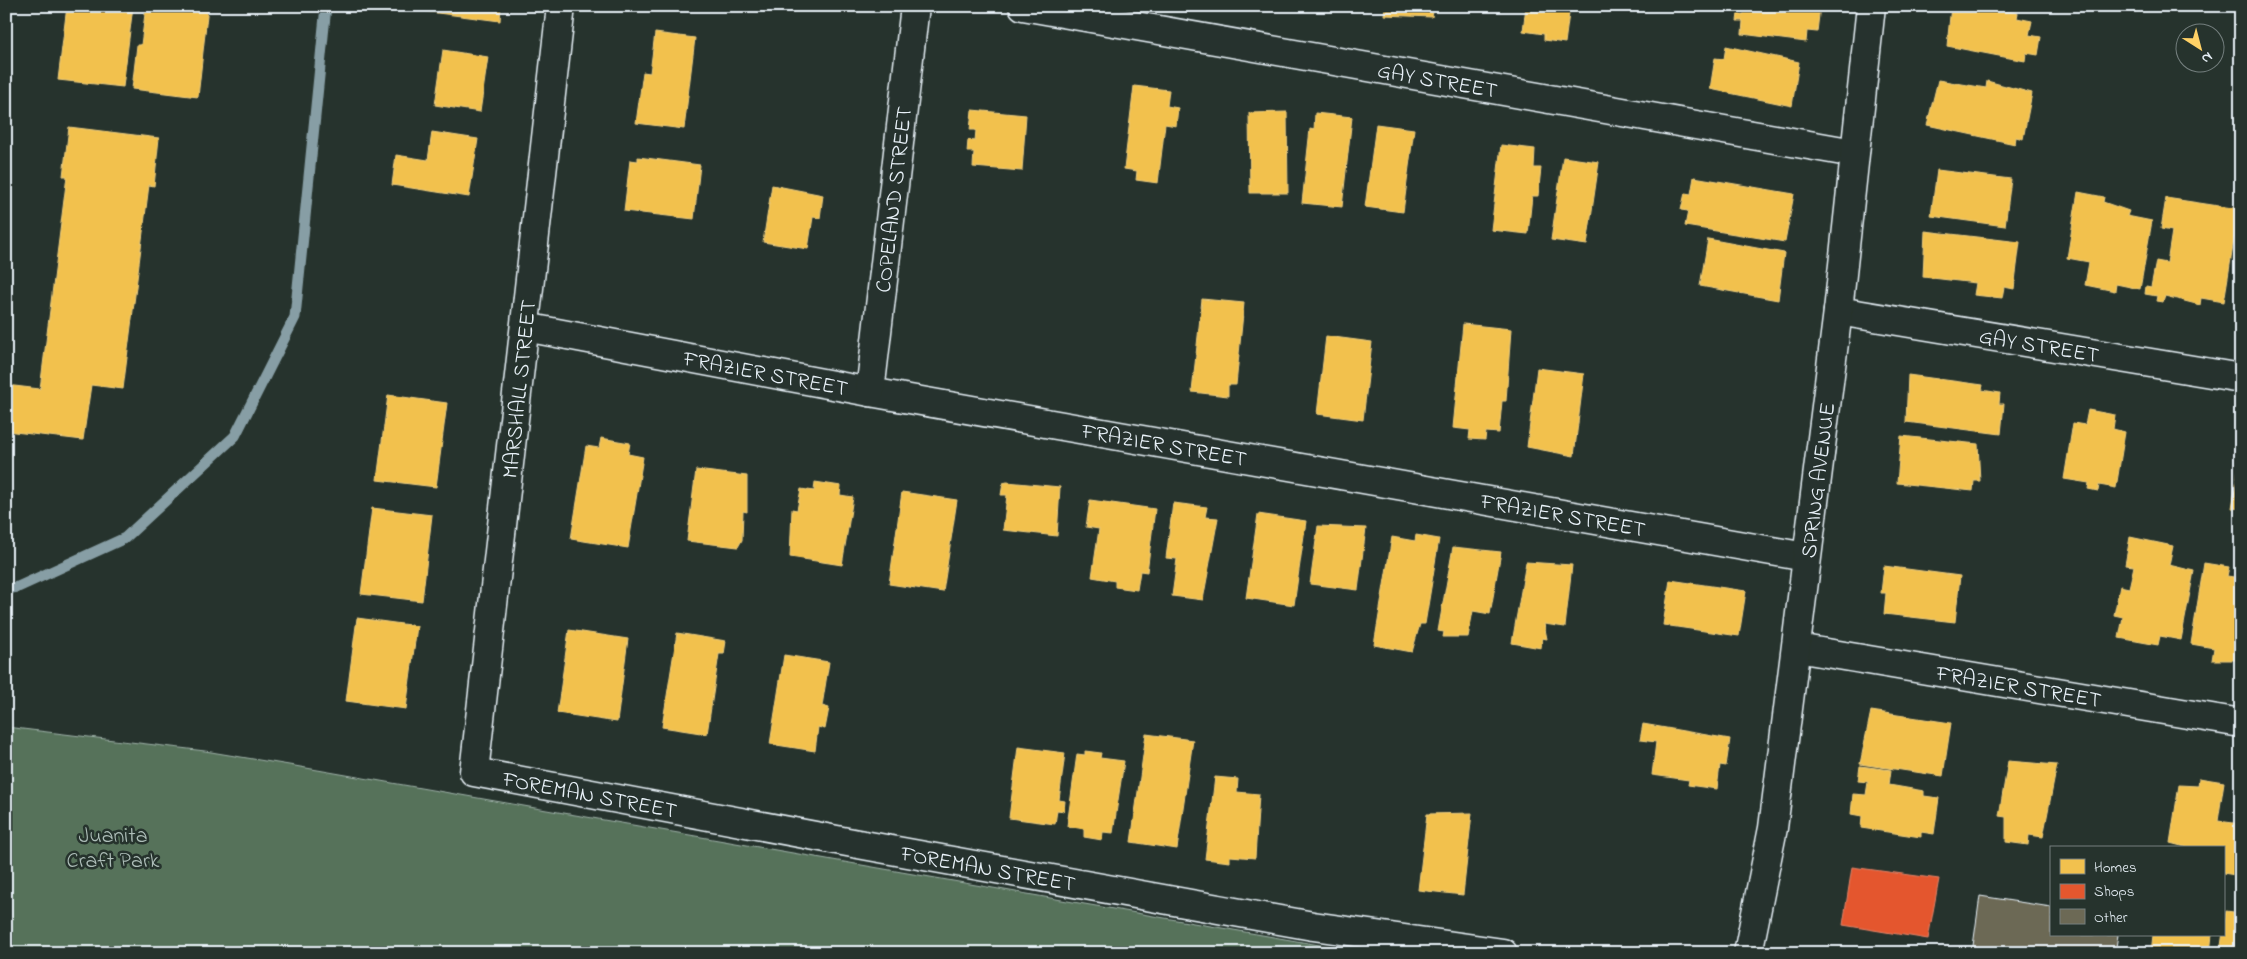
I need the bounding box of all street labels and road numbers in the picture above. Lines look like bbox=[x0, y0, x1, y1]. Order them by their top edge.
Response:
street label: GAY STREET bbox=[1375, 56, 1500, 109]
street label: COPELAND STREET bbox=[869, 104, 922, 294]
street label: MARSHALL STREET bbox=[496, 298, 546, 480]
street label: GAY STREET bbox=[1976, 322, 2102, 373]
street label: FRAZIER STREET bbox=[679, 344, 851, 407]
street label: SPRING AVENUE bbox=[1794, 401, 1845, 560]
street label: FRAZIER STREET bbox=[1078, 416, 1249, 477]
street label: FRAZIER STREET bbox=[1477, 487, 1648, 547]
street label: FRAZIER STREET bbox=[1932, 659, 2104, 718]
street label: FOREMAN STREET bbox=[499, 765, 680, 829]
street label: FOREMAN STREET bbox=[897, 839, 1078, 902]

